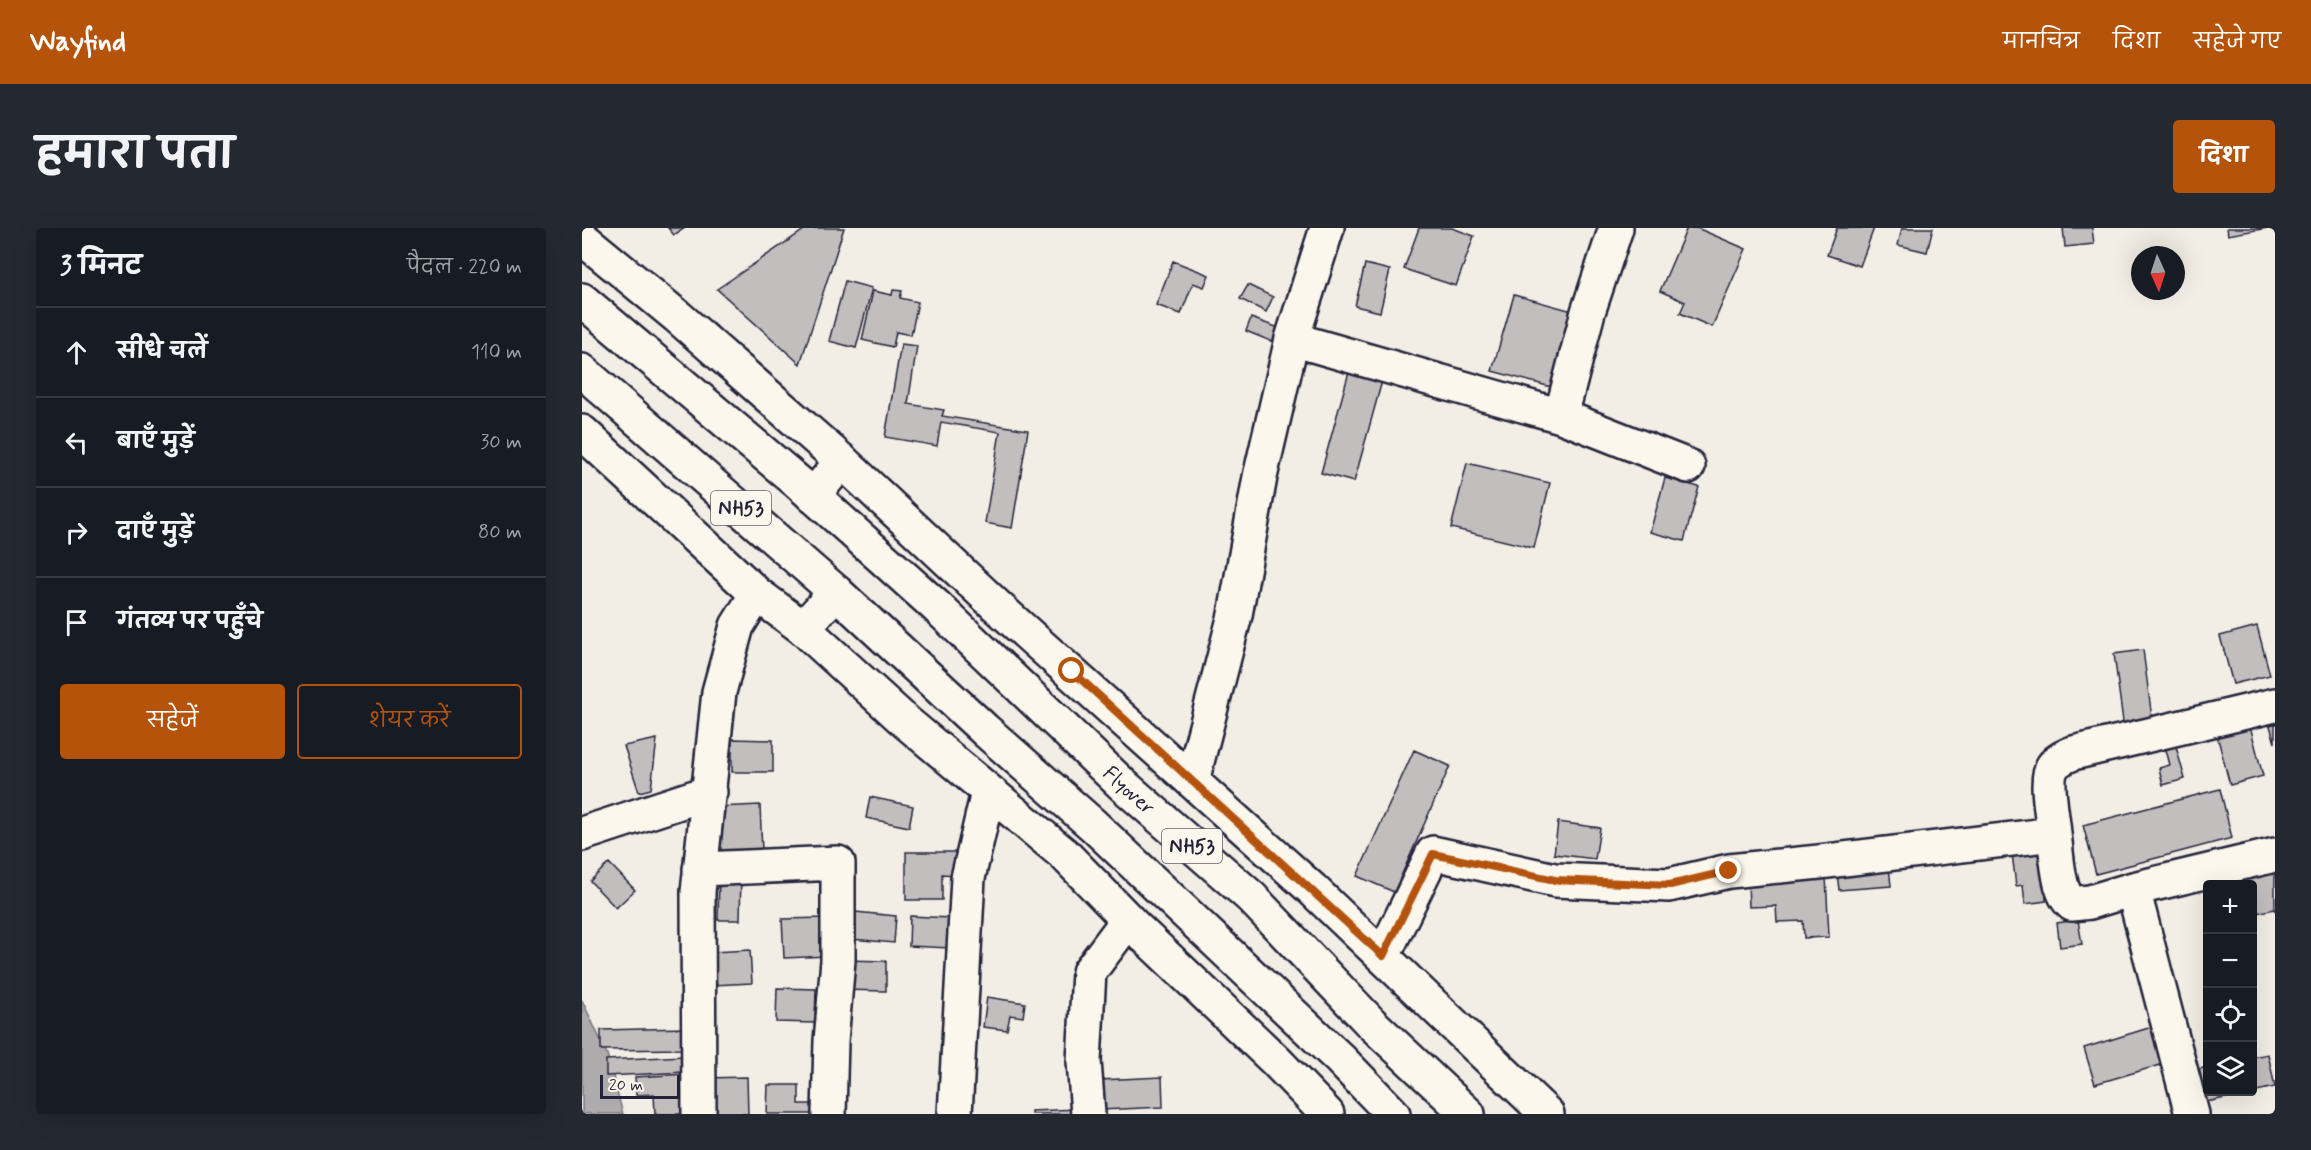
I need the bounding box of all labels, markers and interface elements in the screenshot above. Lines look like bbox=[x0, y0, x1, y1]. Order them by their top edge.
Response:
text: Wayfind bbox=[30, 24, 126, 61]
text: मानचित्र bbox=[2003, 28, 2080, 56]
text: दिशा bbox=[2113, 28, 2160, 56]
text: सहेजे गए bbox=[2193, 28, 2281, 56]
button: दिशा bbox=[2173, 120, 2275, 193]
text: हमारा पता bbox=[36, 128, 234, 183]
north arrow bbox=[2131, 246, 2185, 300]
text: 3 मिनट bbox=[60, 250, 142, 284]
text: पैदल · 220 m bbox=[407, 254, 522, 281]
icon: ahead bbox=[60, 336, 93, 369]
text: सीधे चलें bbox=[117, 338, 207, 366]
text: 110 m bbox=[471, 339, 522, 366]
icon: left bbox=[60, 426, 93, 459]
text: बाएँ मुड़ें bbox=[117, 428, 195, 456]
text: 30 m bbox=[480, 429, 522, 456]
road number: NH53 bbox=[711, 491, 771, 525]
icon: right bbox=[60, 516, 93, 549]
text: दाएँ मुड़ें bbox=[117, 518, 194, 546]
text: 80 m bbox=[478, 519, 522, 546]
icon: arrive bbox=[60, 606, 93, 639]
text: गंतव्य पर पहुँचे bbox=[117, 608, 263, 636]
route start bbox=[1058, 657, 1084, 683]
button: सहेजें bbox=[60, 684, 285, 759]
button: शेयर करें bbox=[297, 684, 522, 759]
street label: Flyover bbox=[1096, 760, 1161, 822]
road number: NH53 bbox=[1162, 829, 1222, 863]
route end bbox=[1715, 857, 1741, 883]
map controls bbox=[2203, 880, 2257, 1096]
button: + bbox=[2203, 880, 2257, 934]
button: − bbox=[2203, 934, 2257, 988]
button: locate bbox=[2203, 988, 2257, 1042]
button: layers bbox=[2203, 1042, 2257, 1096]
scale bar bbox=[600, 1072, 680, 1100]
text: 20 m bbox=[609, 1075, 643, 1096]

